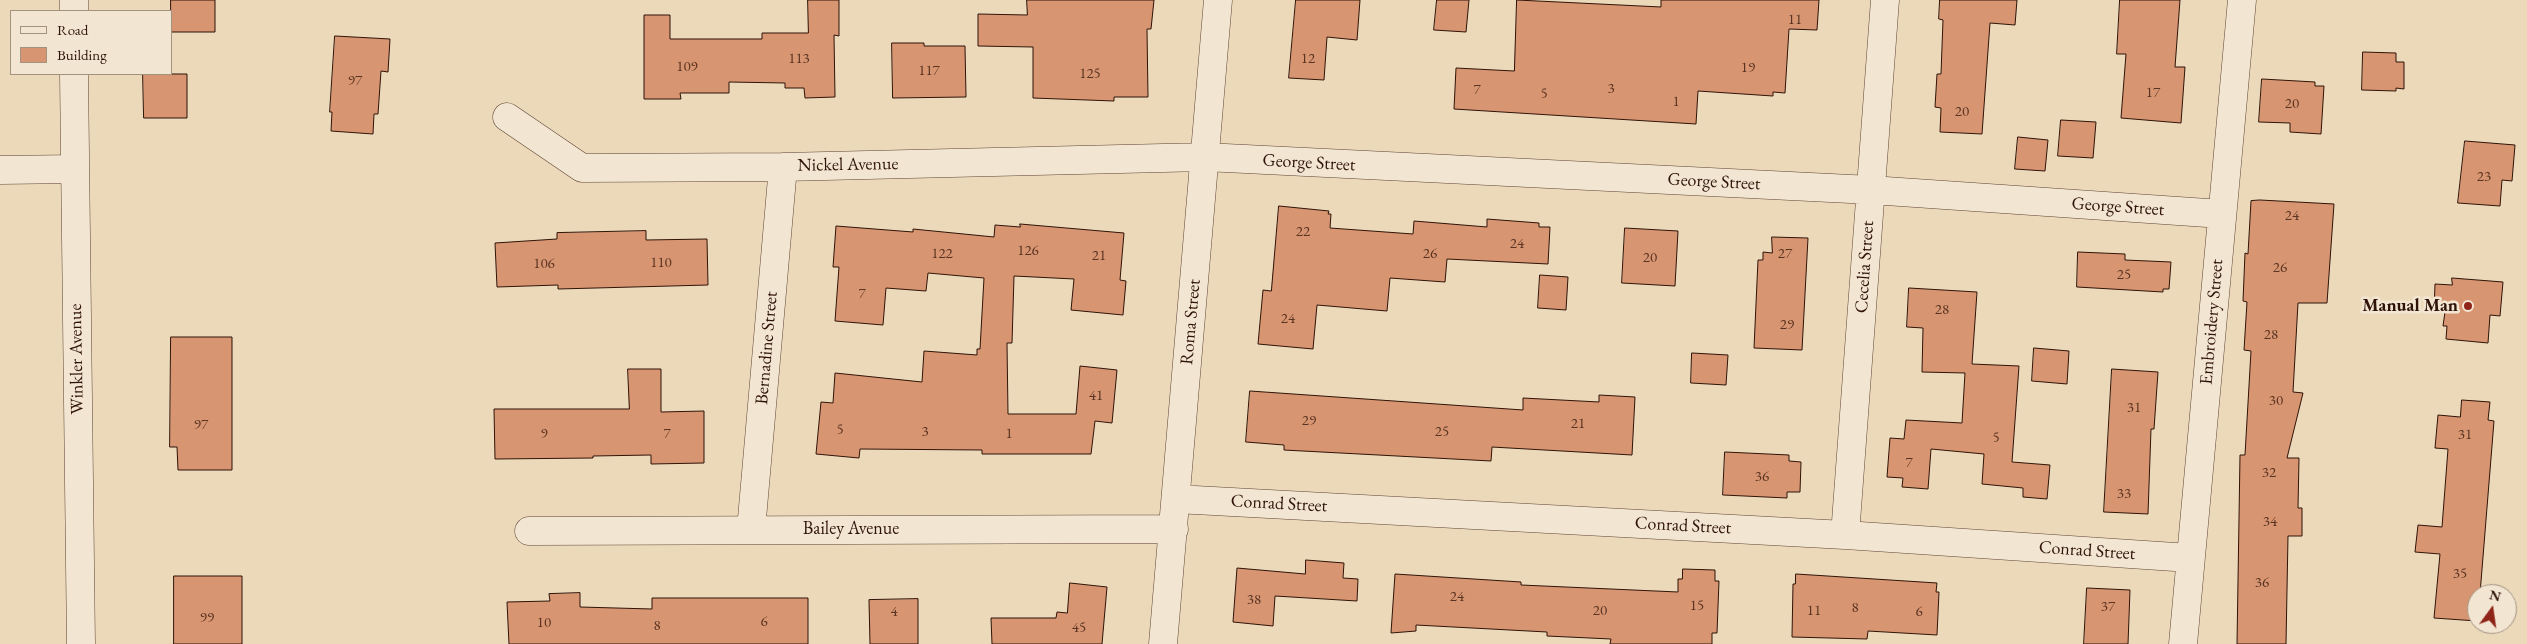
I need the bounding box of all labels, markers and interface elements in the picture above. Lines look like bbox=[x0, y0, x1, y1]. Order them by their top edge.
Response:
legend bbox=[10, 10, 172, 75]
house number: 11 bbox=[1788, 11, 1802, 29]
text: Road bbox=[57, 20, 88, 39]
text: Building bbox=[57, 45, 107, 64]
house number: 113 bbox=[788, 50, 810, 68]
house number: 12 bbox=[1301, 50, 1315, 68]
house number: 109 bbox=[676, 58, 698, 76]
house number: 19 bbox=[1741, 59, 1755, 77]
house number: 117 bbox=[918, 62, 940, 80]
house number: 125 bbox=[1079, 65, 1101, 83]
house number: 97 bbox=[348, 72, 362, 90]
house number: 3 bbox=[1607, 80, 1615, 98]
house number: 7 bbox=[1473, 81, 1481, 99]
house number: 17 bbox=[2146, 84, 2160, 102]
house number: 5 bbox=[1540, 85, 1548, 103]
house number: 1 bbox=[1672, 93, 1680, 111]
house number: 20 bbox=[2285, 95, 2299, 113]
house number: 20 bbox=[1955, 103, 1969, 121]
street label: George Street bbox=[1262, 150, 1356, 176]
street label: Nickel Avenue bbox=[797, 153, 899, 177]
house number: 23 bbox=[2477, 168, 2491, 186]
street label: George Street bbox=[1667, 169, 1761, 195]
street label: George Street bbox=[2071, 193, 2165, 221]
house number: 24 bbox=[2285, 207, 2299, 225]
street label: Cecelia Street bbox=[1851, 220, 1879, 314]
house number: 22 bbox=[1296, 223, 1310, 241]
house number: 24 bbox=[1510, 235, 1524, 253]
house number: 126 bbox=[1017, 242, 1039, 260]
house number: 122 bbox=[931, 245, 953, 263]
house number: 26 bbox=[1423, 245, 1437, 263]
house number: 27 bbox=[1778, 245, 1792, 263]
house number: 21 bbox=[1092, 247, 1106, 265]
house number: 20 bbox=[1643, 249, 1657, 267]
house number: 110 bbox=[650, 254, 672, 272]
house number: 106 bbox=[533, 255, 555, 273]
street label: Embroidery Street bbox=[2196, 258, 2228, 386]
house number: 26 bbox=[2273, 259, 2287, 277]
house number: 25 bbox=[2117, 266, 2131, 284]
street label: Roma Street bbox=[1176, 278, 1206, 366]
house number: 7 bbox=[858, 285, 866, 303]
street label: Bernadine Street bbox=[751, 291, 783, 405]
place label: Manual Man bbox=[2362, 295, 2458, 317]
marker: Manual Man bbox=[2462, 300, 2474, 312]
house number: 28 bbox=[1935, 301, 1949, 319]
street label: Winkler Avenue bbox=[65, 303, 89, 415]
house number: 24 bbox=[1281, 310, 1295, 328]
house number: 29 bbox=[1780, 316, 1794, 334]
house number: 28 bbox=[2264, 326, 2278, 344]
house number: 41 bbox=[1089, 387, 1103, 405]
house number: 30 bbox=[2269, 392, 2283, 410]
house number: 31 bbox=[2127, 399, 2141, 417]
house number: 29 bbox=[1302, 412, 1316, 430]
house number: 21 bbox=[1571, 415, 1585, 433]
house number: 97 bbox=[194, 416, 208, 434]
house number: 5 bbox=[836, 421, 844, 439]
house number: 3 bbox=[921, 423, 929, 441]
house number: 25 bbox=[1435, 423, 1449, 441]
house number: 9 bbox=[540, 425, 548, 443]
house number: 7 bbox=[663, 425, 671, 443]
house number: 1 bbox=[1005, 425, 1013, 443]
house number: 31 bbox=[2458, 426, 2472, 444]
house number: 5 bbox=[1992, 429, 2000, 447]
house number: 7 bbox=[1905, 454, 1913, 472]
house number: 32 bbox=[2262, 464, 2276, 482]
house number: 36 bbox=[1755, 468, 1769, 486]
house number: 33 bbox=[2117, 485, 2131, 503]
street label: Conrad Street bbox=[1230, 491, 1328, 517]
street label: Conrad Street bbox=[1634, 513, 1732, 539]
house number: 34 bbox=[2263, 513, 2277, 531]
street label: Bailey Avenue bbox=[803, 518, 899, 540]
street label: Conrad Street bbox=[2038, 537, 2136, 565]
house number: 35 bbox=[2453, 565, 2467, 583]
house number: 36 bbox=[2255, 574, 2269, 592]
north arrow bbox=[2467, 584, 2517, 634]
text: N bbox=[2488, 585, 2503, 606]
house number: 24 bbox=[1450, 588, 1464, 606]
house number: 38 bbox=[1247, 591, 1261, 609]
house number: 15 bbox=[1690, 597, 1704, 615]
house number: 37 bbox=[2101, 598, 2115, 616]
house number: 8 bbox=[1851, 599, 1859, 617]
house number: 20 bbox=[1593, 602, 1607, 620]
house number: 11 bbox=[1807, 602, 1821, 620]
house number: 4 bbox=[890, 603, 898, 621]
house number: 6 bbox=[1915, 603, 1923, 621]
house number: 99 bbox=[200, 609, 214, 627]
house number: 6 bbox=[760, 613, 768, 631]
house number: 10 bbox=[537, 614, 551, 632]
house number: 8 bbox=[653, 617, 661, 635]
house number: 45 bbox=[1072, 619, 1086, 637]

